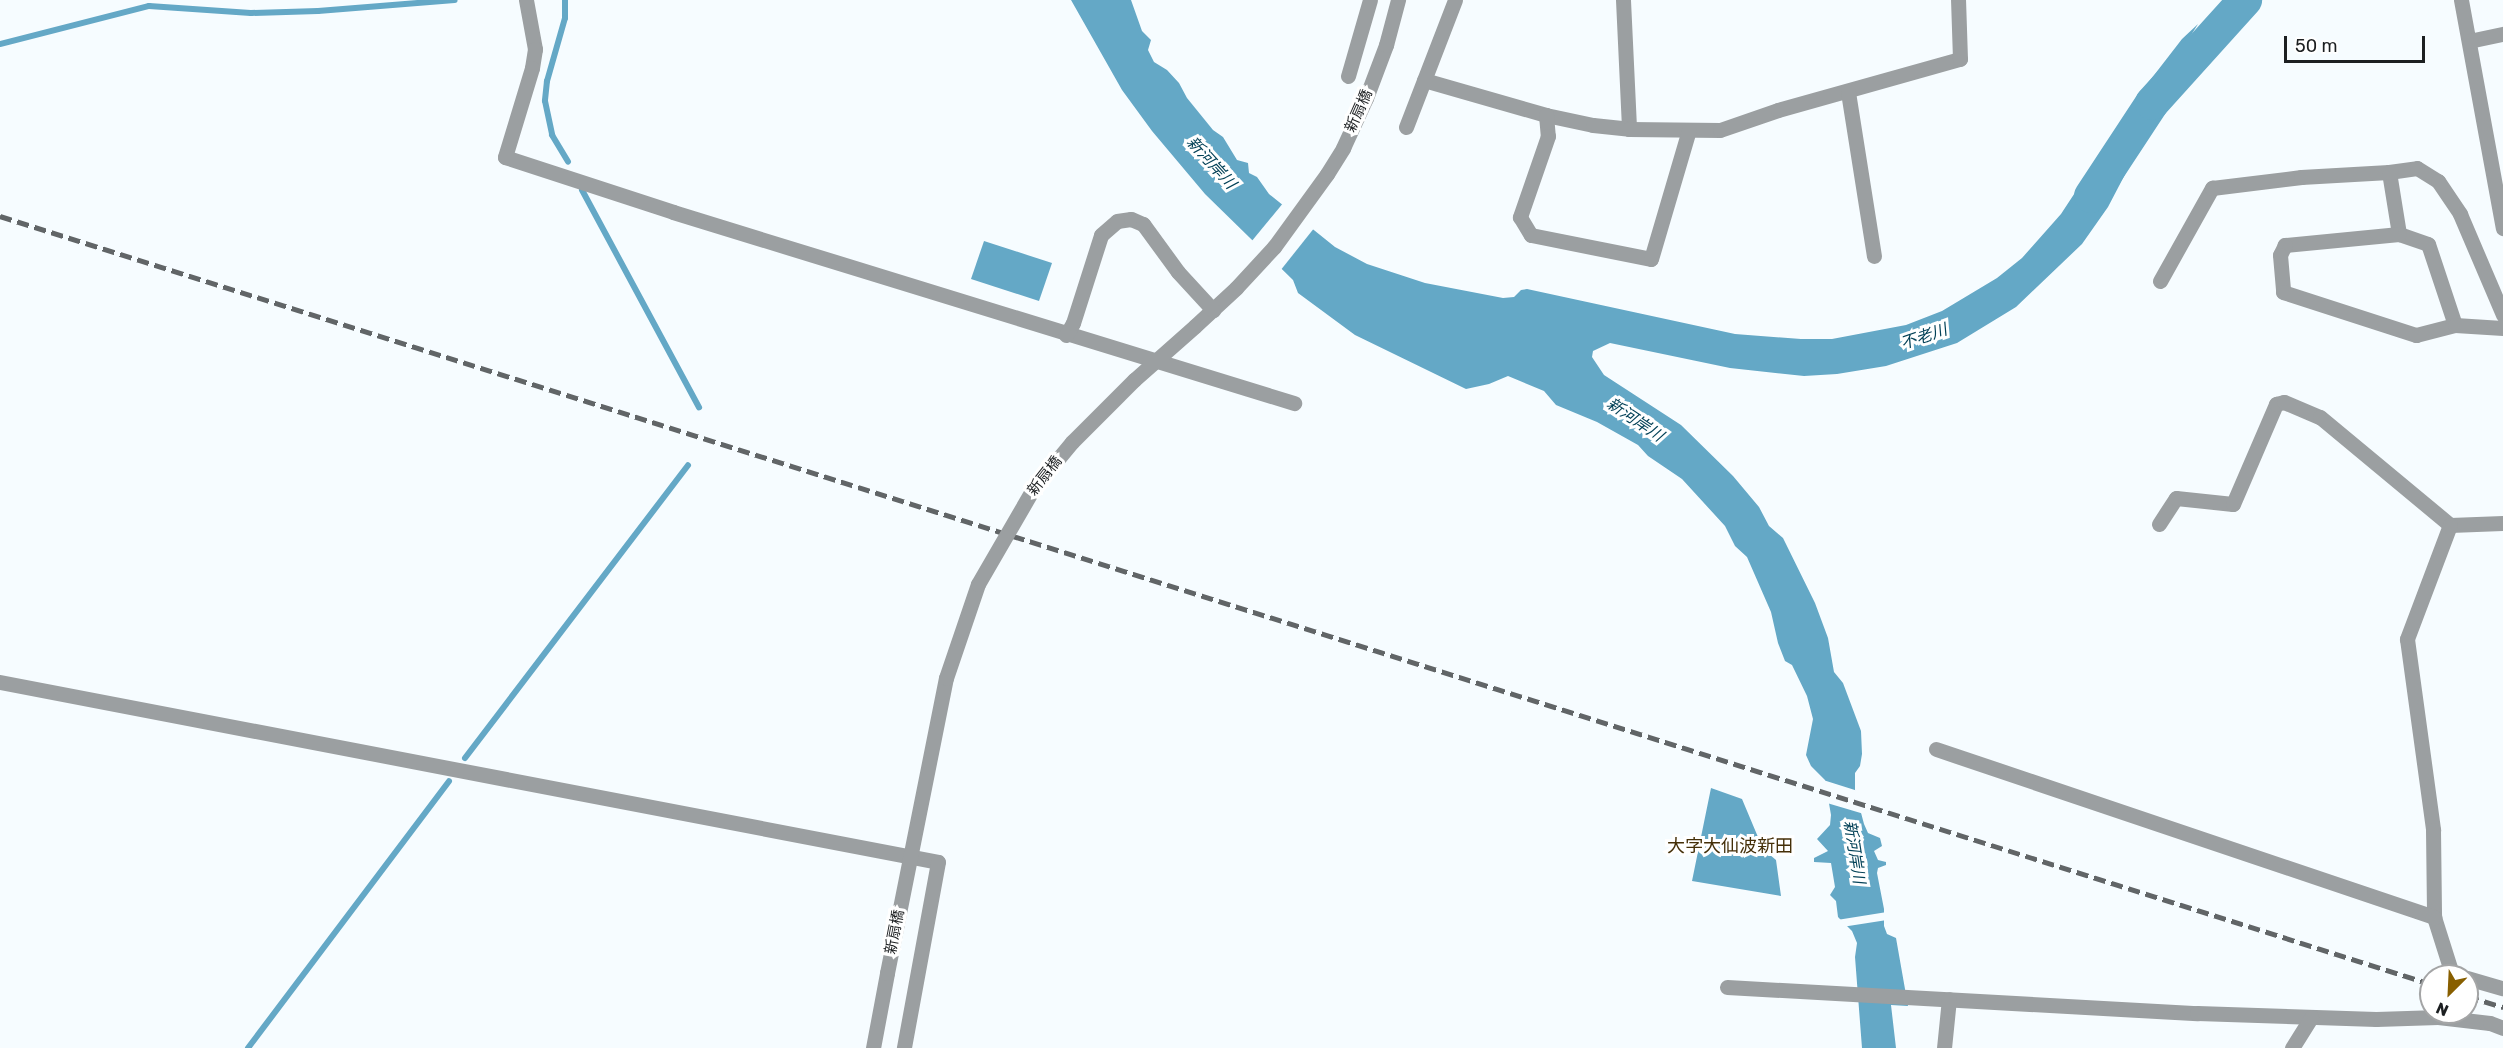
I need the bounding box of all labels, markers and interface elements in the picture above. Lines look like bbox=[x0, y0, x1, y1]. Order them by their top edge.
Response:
scale bar bbox=[2287, 24, 2428, 62]
text: 50 m bbox=[2295, 35, 2338, 57]
street label: 新扇橋 bbox=[1342, 87, 1376, 135]
water label: 新河岸川 bbox=[1182, 133, 1240, 193]
water label: 不老川 bbox=[1898, 320, 1950, 354]
water label: 新河岸川 bbox=[1603, 394, 1667, 446]
street label: 新扇橋 bbox=[1024, 453, 1066, 499]
water label: 新河岸川 bbox=[1840, 819, 1868, 885]
district label: 大字大仙波新田 bbox=[1667, 835, 1793, 857]
street label: 新扇橋 bbox=[882, 908, 908, 956]
north arrow bbox=[2419, 964, 2479, 1024]
text: N bbox=[2433, 998, 2451, 1020]

